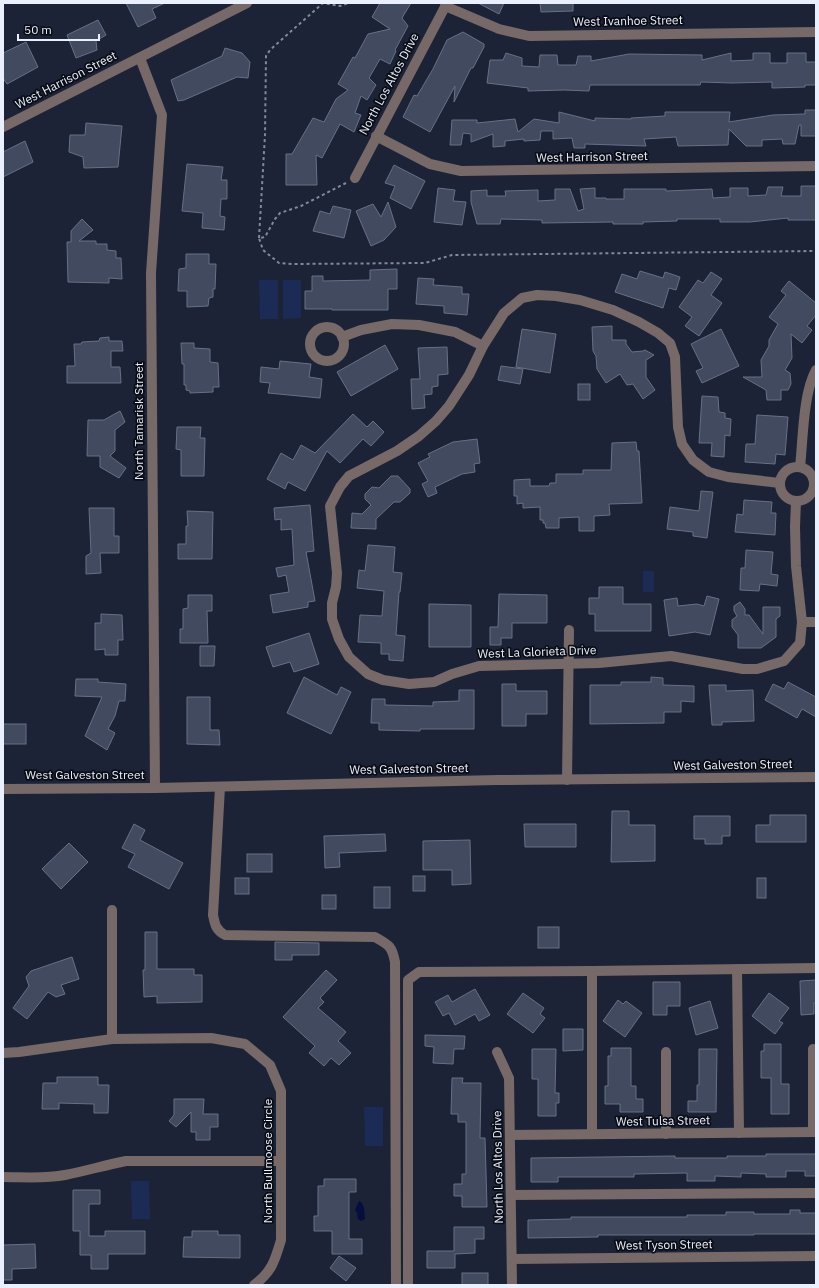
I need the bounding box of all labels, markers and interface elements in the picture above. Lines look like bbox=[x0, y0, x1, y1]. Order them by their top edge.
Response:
street label: West Ivanhoe Street bbox=[573, 12, 683, 29]
scale bar bbox=[18, 16, 99, 42]
text: 50 m bbox=[24, 22, 52, 37]
street label: North Los Altos Drive bbox=[355, 30, 422, 137]
street label: West Harrison Street bbox=[13, 48, 119, 112]
street label: West Harrison Street bbox=[536, 148, 648, 165]
street label: North Tamarisk Street bbox=[131, 362, 146, 480]
street label: West La Glorieta Drive bbox=[477, 642, 597, 661]
street label: West Galveston Street bbox=[673, 756, 793, 773]
street label: West Galveston Street bbox=[349, 760, 469, 777]
street label: West Galveston Street bbox=[25, 767, 145, 782]
street label: North Bullmoose Circle bbox=[260, 1098, 275, 1223]
street label: North Los Altos Drive bbox=[489, 1110, 506, 1224]
street label: West Tulsa Street bbox=[616, 1112, 710, 1129]
street label: West Tyson Street bbox=[615, 1236, 713, 1253]

